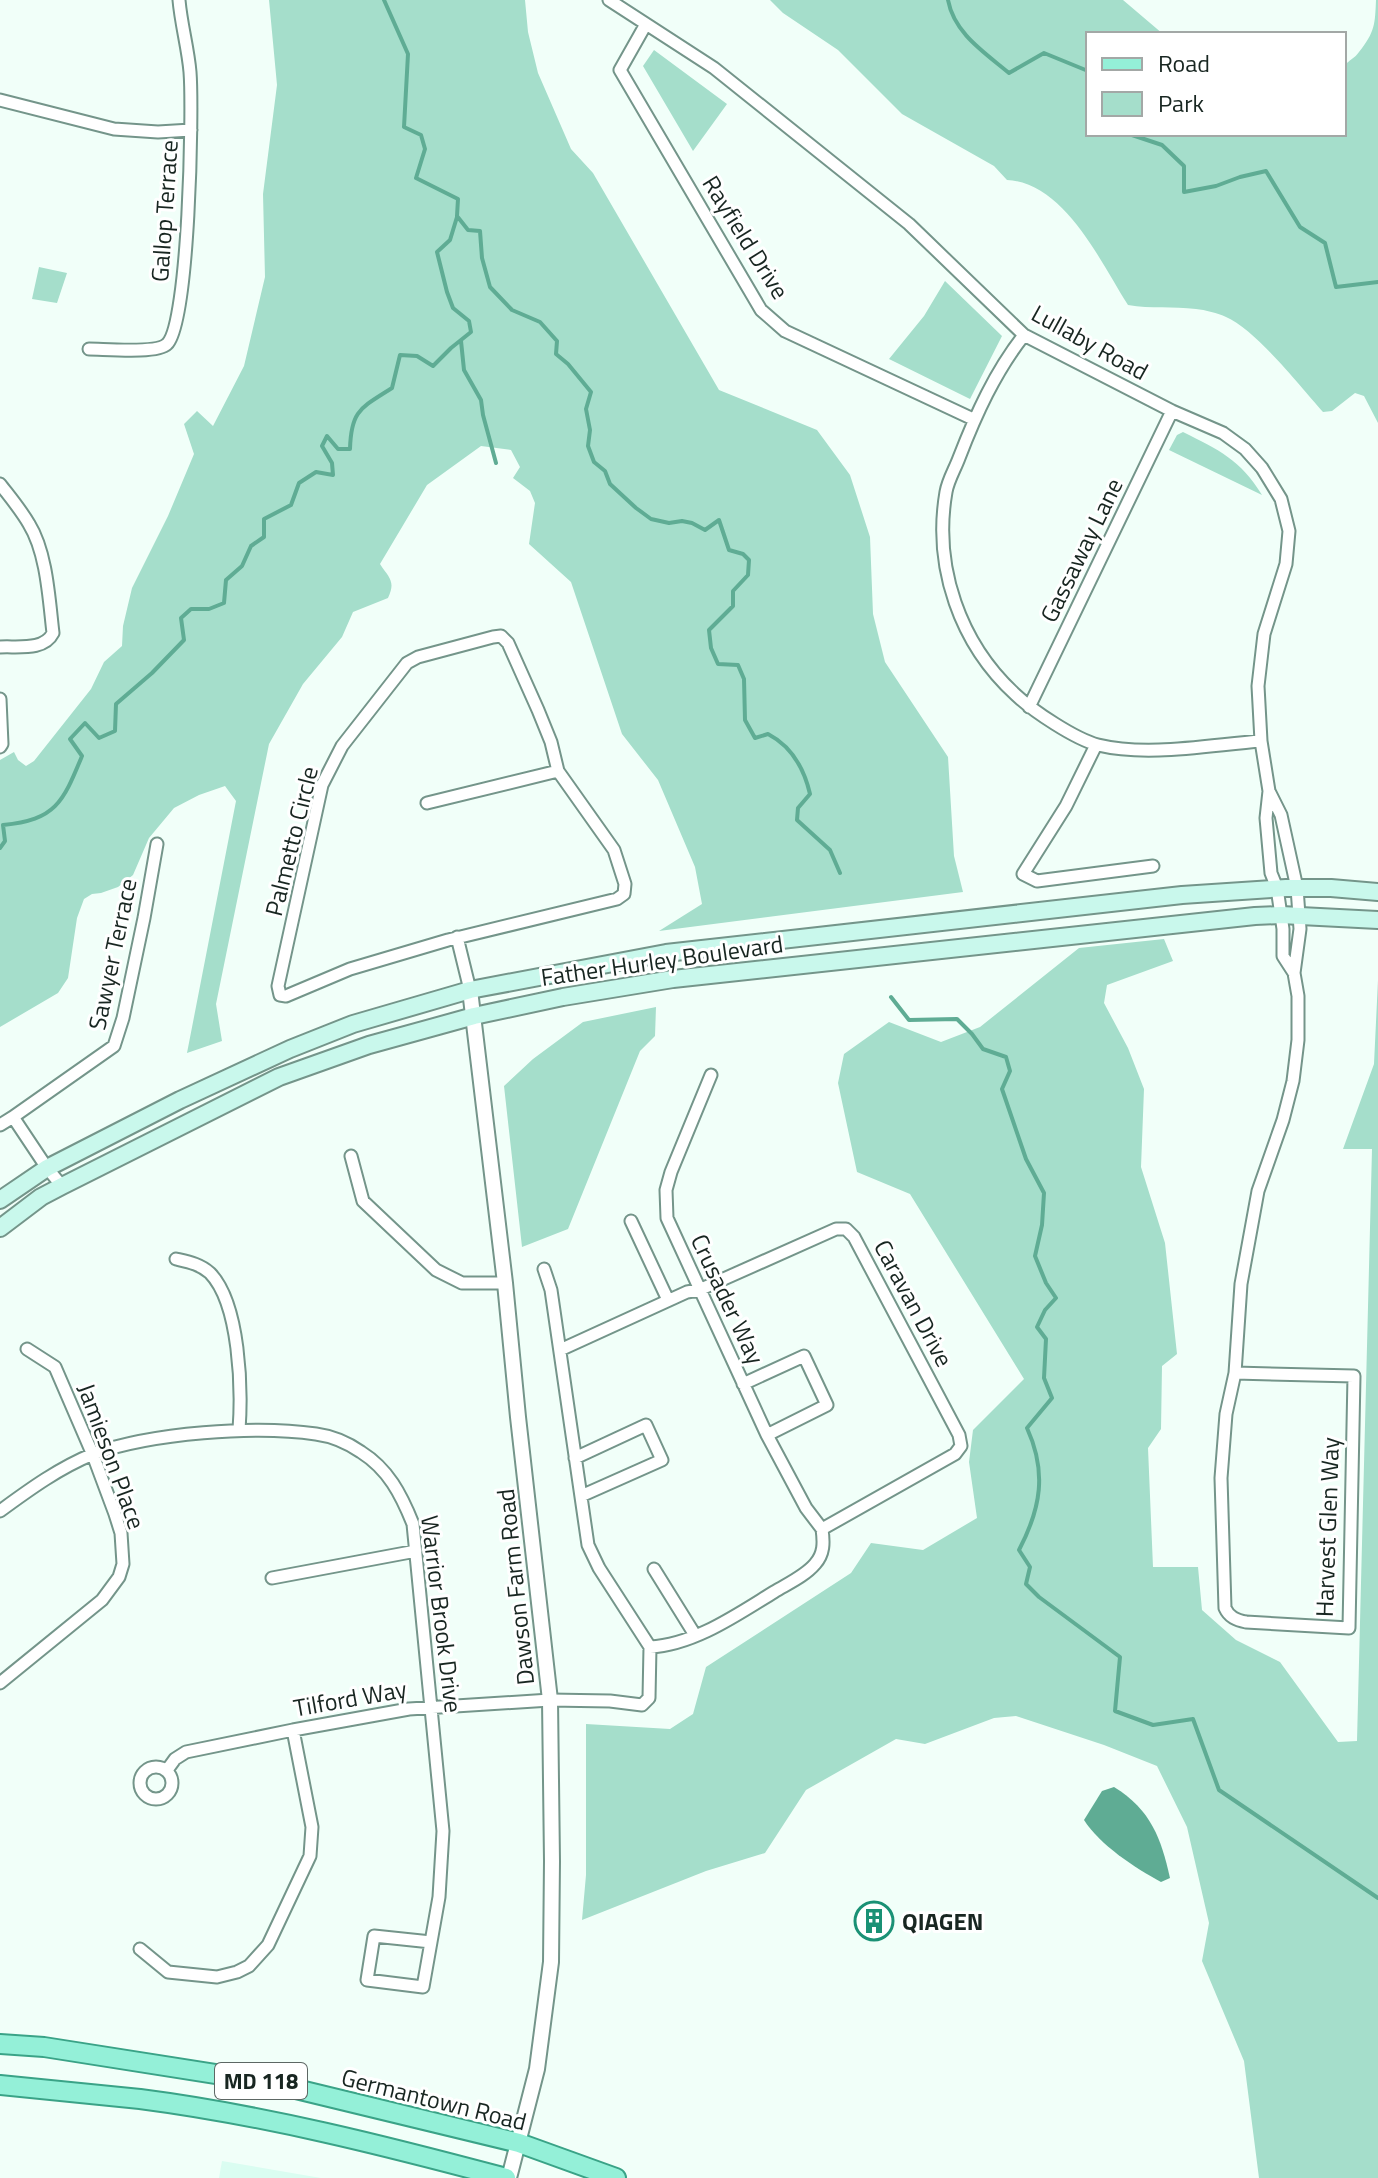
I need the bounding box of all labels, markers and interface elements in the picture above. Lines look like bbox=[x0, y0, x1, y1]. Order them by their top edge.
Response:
legend bbox=[1086, 32, 1346, 136]
text: Road bbox=[1158, 45, 1210, 81]
text: Park bbox=[1158, 85, 1204, 121]
street label: Gallop Terrace bbox=[141, 139, 187, 283]
street label: Rayfield Drive bbox=[694, 168, 798, 306]
street label: Lullaby Road bbox=[1025, 295, 1155, 389]
street label: Gassaway Lane bbox=[1030, 472, 1132, 628]
street label: Palmetto Circle bbox=[255, 762, 327, 920]
street label: Sawyer Terrace bbox=[78, 875, 146, 1033]
street label: Father Hurley Boulevard bbox=[539, 925, 785, 995]
street label: Crusader Way bbox=[682, 1228, 774, 1370]
street label: Caravan Drive bbox=[865, 1233, 963, 1373]
street label: Jamieson Place bbox=[69, 1378, 155, 1534]
street label: Harvest Glen Way bbox=[1306, 1436, 1348, 1618]
street label: Dawson Farm Road bbox=[487, 1487, 543, 1687]
street label: Warrior Brook Drive bbox=[412, 1513, 472, 1715]
street label: Tilford Way bbox=[291, 1670, 410, 1726]
building icon: QIAGEN bbox=[853, 1900, 895, 1942]
place label: QIAGEN bbox=[902, 1903, 983, 1939]
street label: Germantown Road bbox=[338, 2059, 530, 2139]
road number: MD 118 bbox=[215, 2063, 307, 2099]

